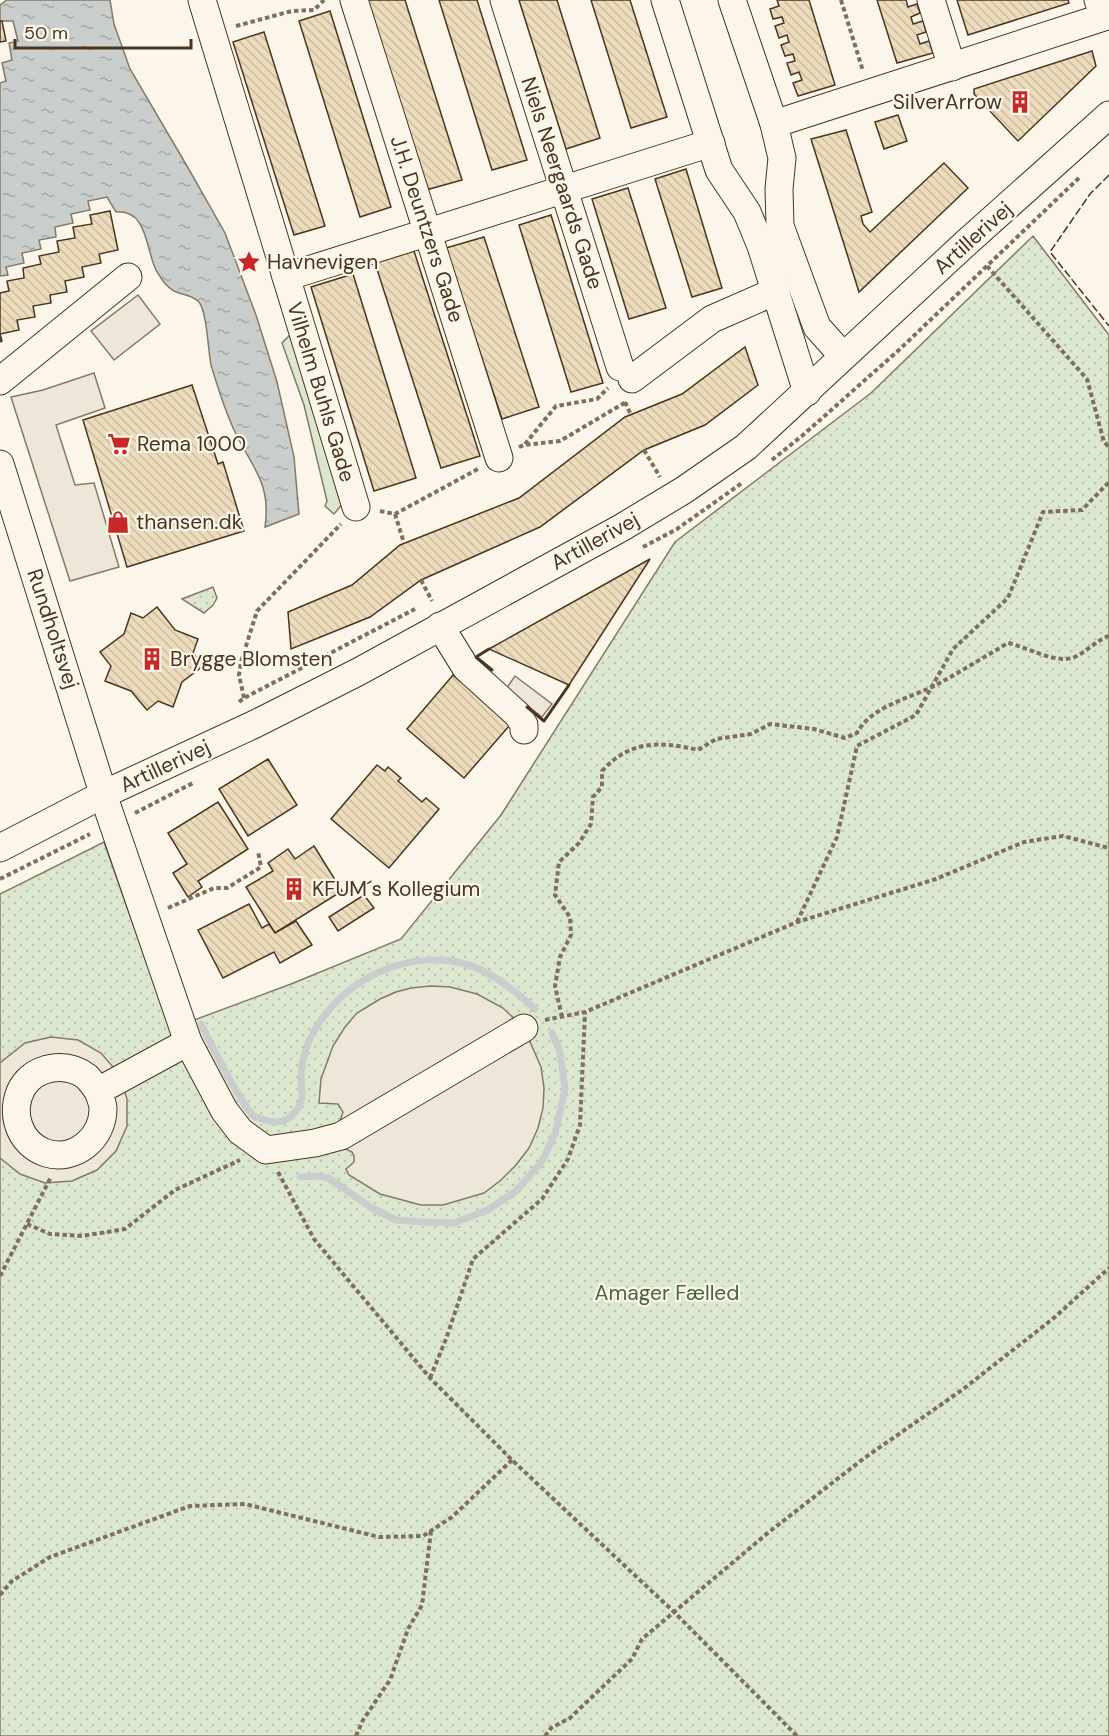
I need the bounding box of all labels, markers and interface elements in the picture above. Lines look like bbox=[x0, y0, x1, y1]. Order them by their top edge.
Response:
scale bar bbox=[15, 12, 190, 50]
text: 50 m bbox=[24, 21, 68, 45]
street label: Niels Neergaards Gade bbox=[514, 73, 610, 293]
place label: SilverArrow bbox=[893, 88, 1002, 116]
building icon: SilverArrow bbox=[1007, 89, 1033, 115]
street label: J.H. Deuntzers Gade bbox=[384, 132, 470, 326]
street label: Artillerivej bbox=[928, 195, 1018, 281]
place label: Havnevigen bbox=[267, 248, 378, 276]
place icon: Havnevigen bbox=[236, 249, 262, 275]
street label: Vilhelm Buhls Gade bbox=[280, 299, 362, 485]
place label: Rema 1000 bbox=[137, 430, 246, 458]
supermarket icon: Rema 1000 bbox=[106, 431, 132, 457]
street label: Artillerivej bbox=[546, 505, 644, 577]
place label: thansen.dk bbox=[136, 508, 243, 536]
shop icon: thansen.dk bbox=[105, 509, 131, 535]
street label: Rundholtsvej bbox=[20, 565, 86, 693]
place label: Brygge Blomsten bbox=[170, 645, 333, 673]
building icon: Brygge Blomsten bbox=[139, 646, 165, 672]
street label: Artillerivej bbox=[115, 733, 215, 799]
place label: KFUM´s Kollegium bbox=[312, 875, 480, 903]
building icon: KFUM´s Kollegium bbox=[281, 876, 307, 902]
park label: Amager Fælled bbox=[595, 1279, 739, 1307]

